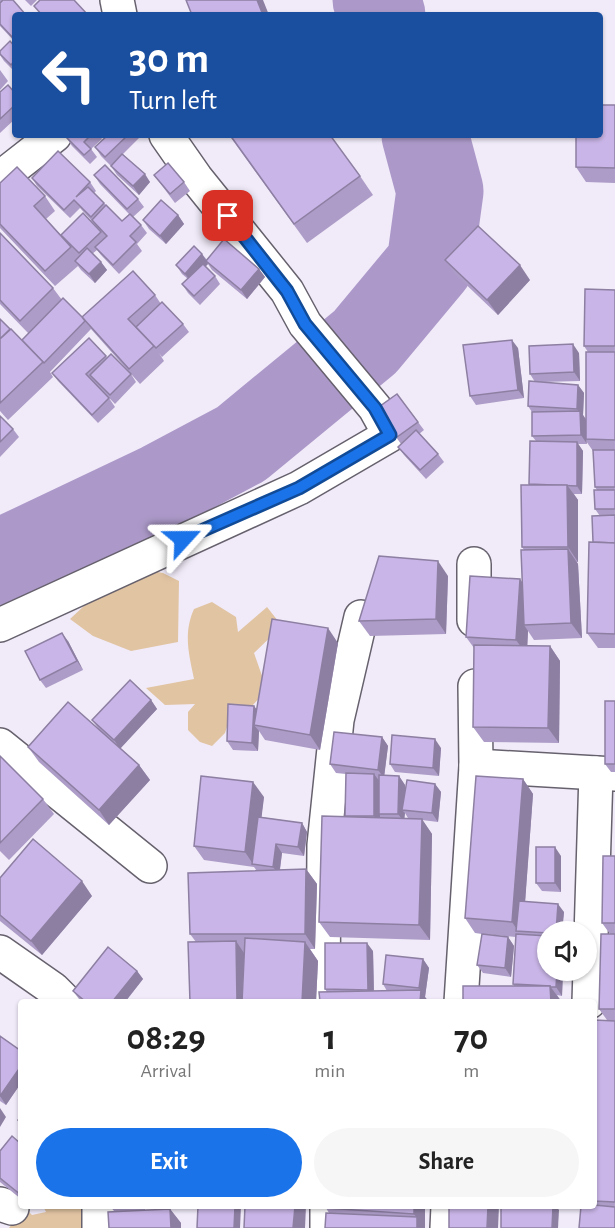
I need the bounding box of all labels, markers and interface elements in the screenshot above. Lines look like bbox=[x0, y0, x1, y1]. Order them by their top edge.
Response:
icon: left bbox=[30, 36, 108, 114]
text: 30 m bbox=[129, 38, 209, 80]
text: Turn left bbox=[129, 87, 217, 114]
pin bbox=[202, 190, 253, 241]
icon: arrive bbox=[211, 199, 244, 232]
position arrow bbox=[151, 507, 215, 571]
map controls bbox=[537, 921, 597, 981]
button: sound bbox=[537, 921, 597, 981]
text: 08:29 bbox=[127, 1020, 206, 1056]
text: 1 bbox=[323, 1020, 336, 1056]
text: 70 bbox=[454, 1020, 488, 1056]
text: Arrival bbox=[140, 1061, 192, 1081]
text: min bbox=[314, 1061, 345, 1081]
text: m bbox=[463, 1061, 479, 1081]
button: Exit bbox=[36, 1128, 302, 1197]
button: Share bbox=[314, 1128, 579, 1197]

